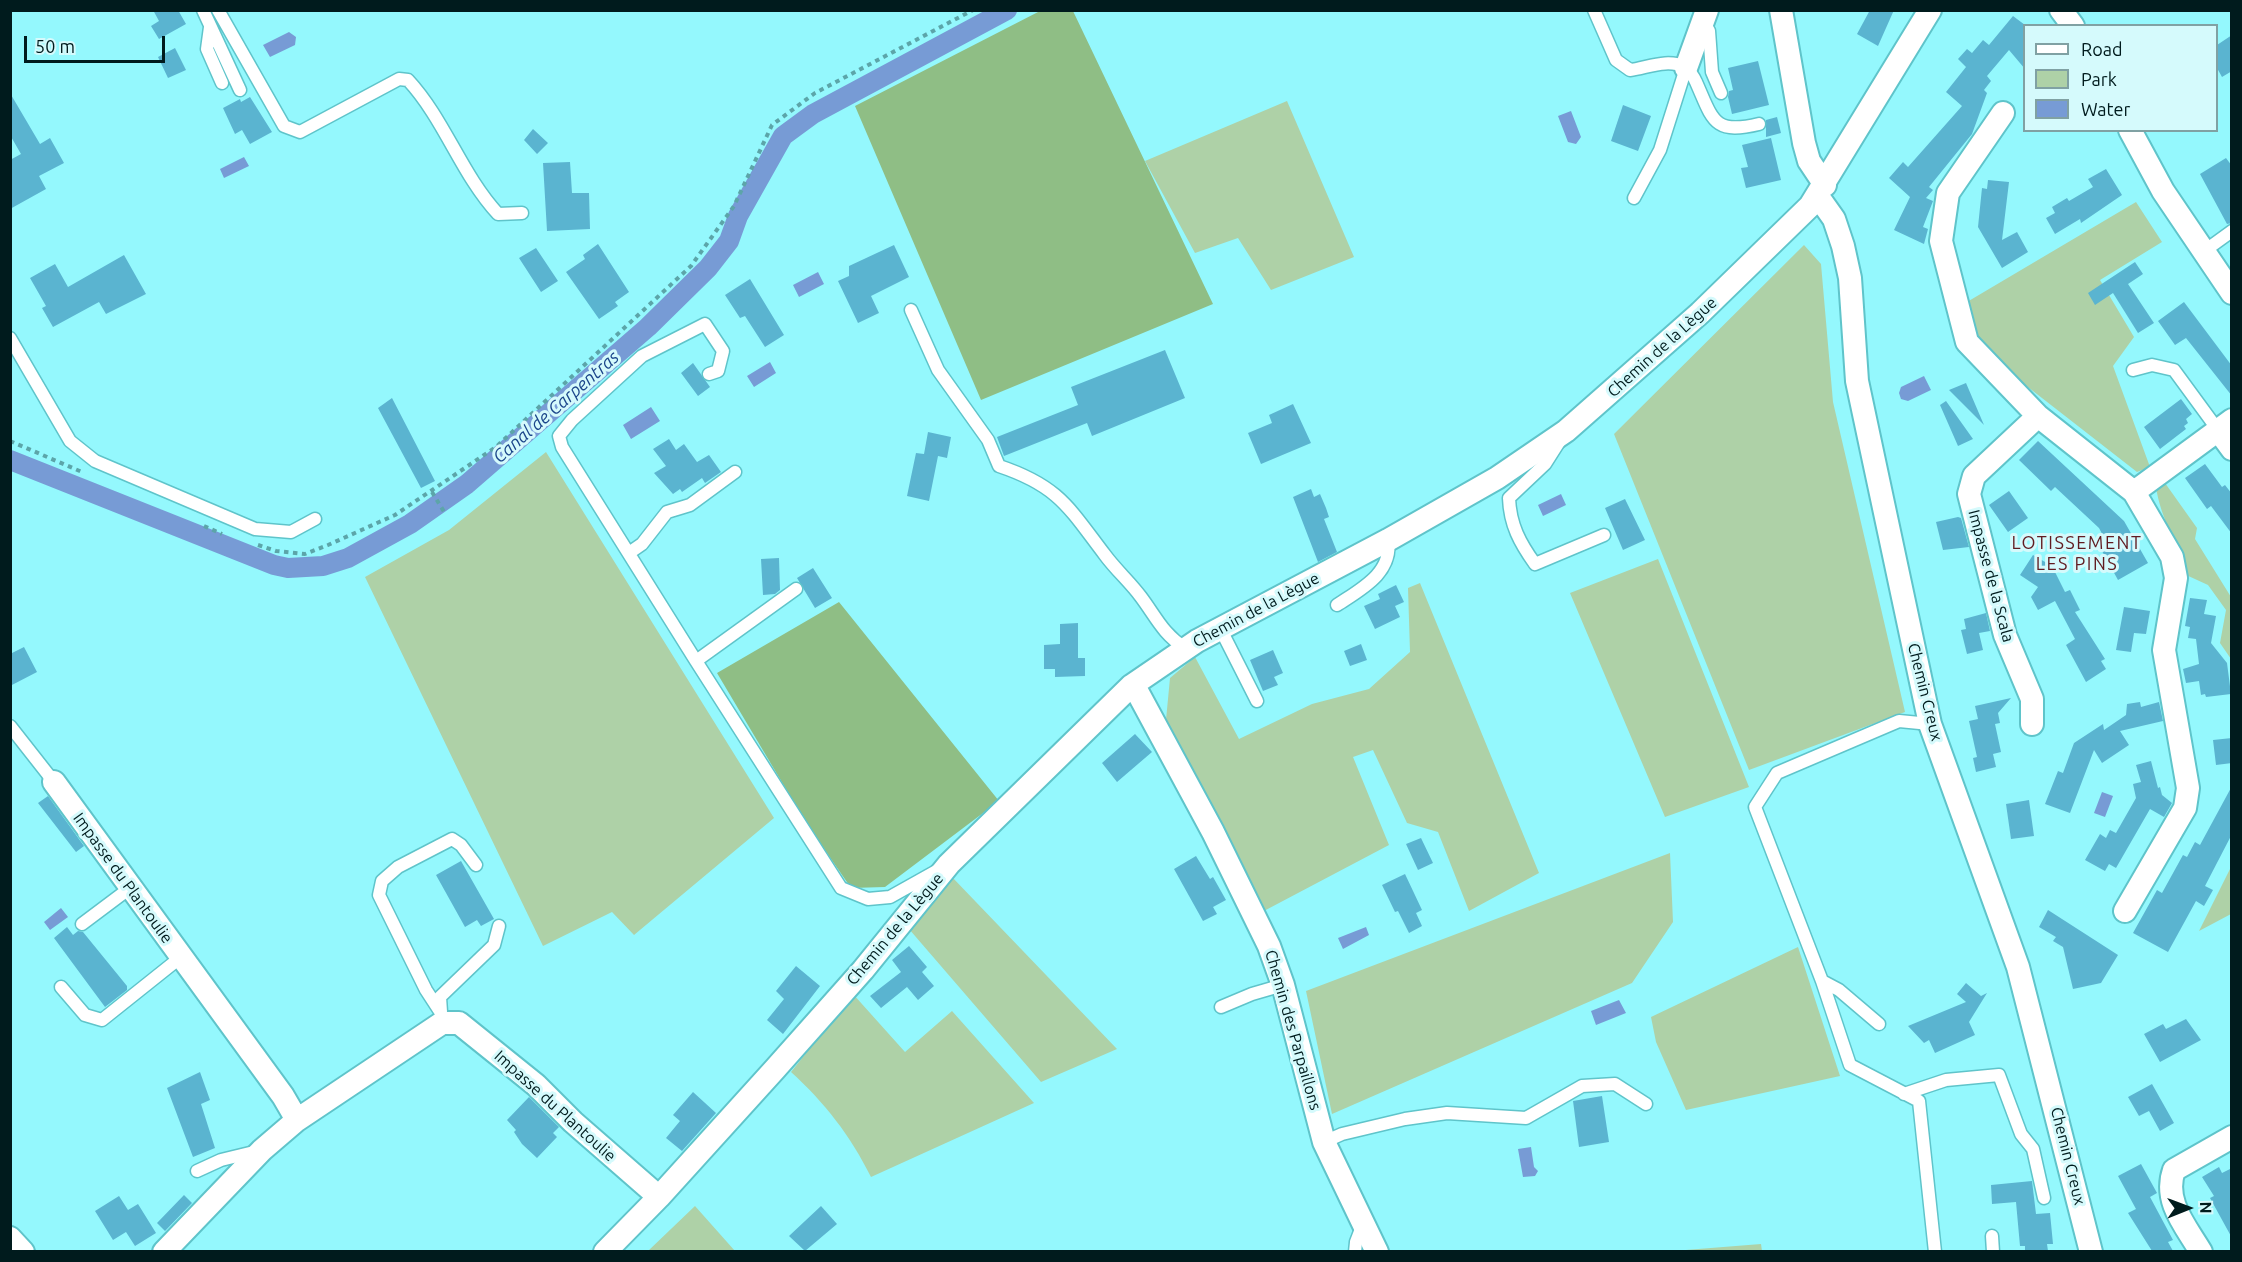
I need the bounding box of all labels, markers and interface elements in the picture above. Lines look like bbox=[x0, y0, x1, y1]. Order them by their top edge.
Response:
scale bar bbox=[27, 24, 168, 62]
legend bbox=[2023, 24, 2218, 132]
text: 50 m bbox=[35, 36, 75, 56]
text: Road bbox=[2081, 39, 2123, 59]
text: Park bbox=[2081, 69, 2117, 89]
text: Water bbox=[2081, 99, 2130, 119]
street label: Chemin de la Lègue bbox=[1603, 293, 1721, 401]
water label: Canal de Carpentras bbox=[489, 346, 623, 468]
street label: Impasse de la Scala bbox=[1964, 508, 2018, 644]
district label: LOTISSEMENT LES PINS bbox=[2012, 532, 2142, 574]
street label: Chemin de la Lègue bbox=[1190, 569, 1322, 651]
street label: Chemin Creux bbox=[1904, 641, 1946, 743]
street label: Impasse du Plantoulie bbox=[69, 809, 177, 947]
street label: Chemin de la Lègue bbox=[843, 869, 947, 989]
street label: Chemin des Parpaillons bbox=[1261, 948, 1325, 1112]
street label: Impasse du Plantoulie bbox=[490, 1046, 620, 1166]
street label: Chemin Creux bbox=[2047, 1105, 2089, 1207]
north arrow bbox=[2158, 1178, 2218, 1238]
text: N bbox=[2197, 1202, 2215, 1214]

